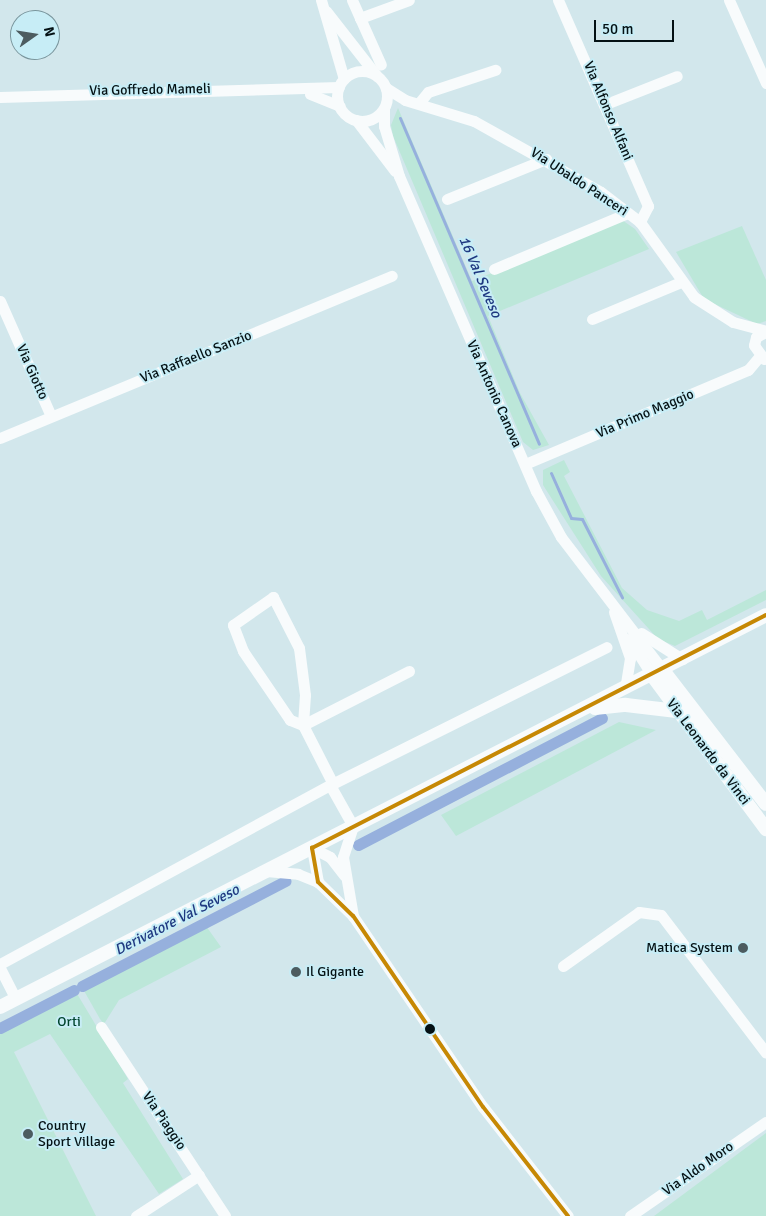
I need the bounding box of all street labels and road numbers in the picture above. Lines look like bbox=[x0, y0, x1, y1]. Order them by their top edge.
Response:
street label: Via Alfonso Alfani bbox=[580, 59, 636, 163]
street label: Via Goffredo Mameli bbox=[89, 81, 211, 99]
street label: Via Ubaldo Panceri bbox=[527, 144, 631, 220]
street label: Via Raffaello Sanzio bbox=[138, 327, 254, 387]
street label: Via Antonio Canova bbox=[463, 338, 525, 450]
street label: Via Giotto bbox=[12, 342, 52, 402]
street label: Via Primo Maggio bbox=[594, 386, 696, 442]
street label: Via Leonardo da Vinci bbox=[663, 696, 753, 808]
street label: Via Piaggio bbox=[138, 1089, 190, 1153]
street label: Via Aldo Moro bbox=[659, 1138, 737, 1200]

